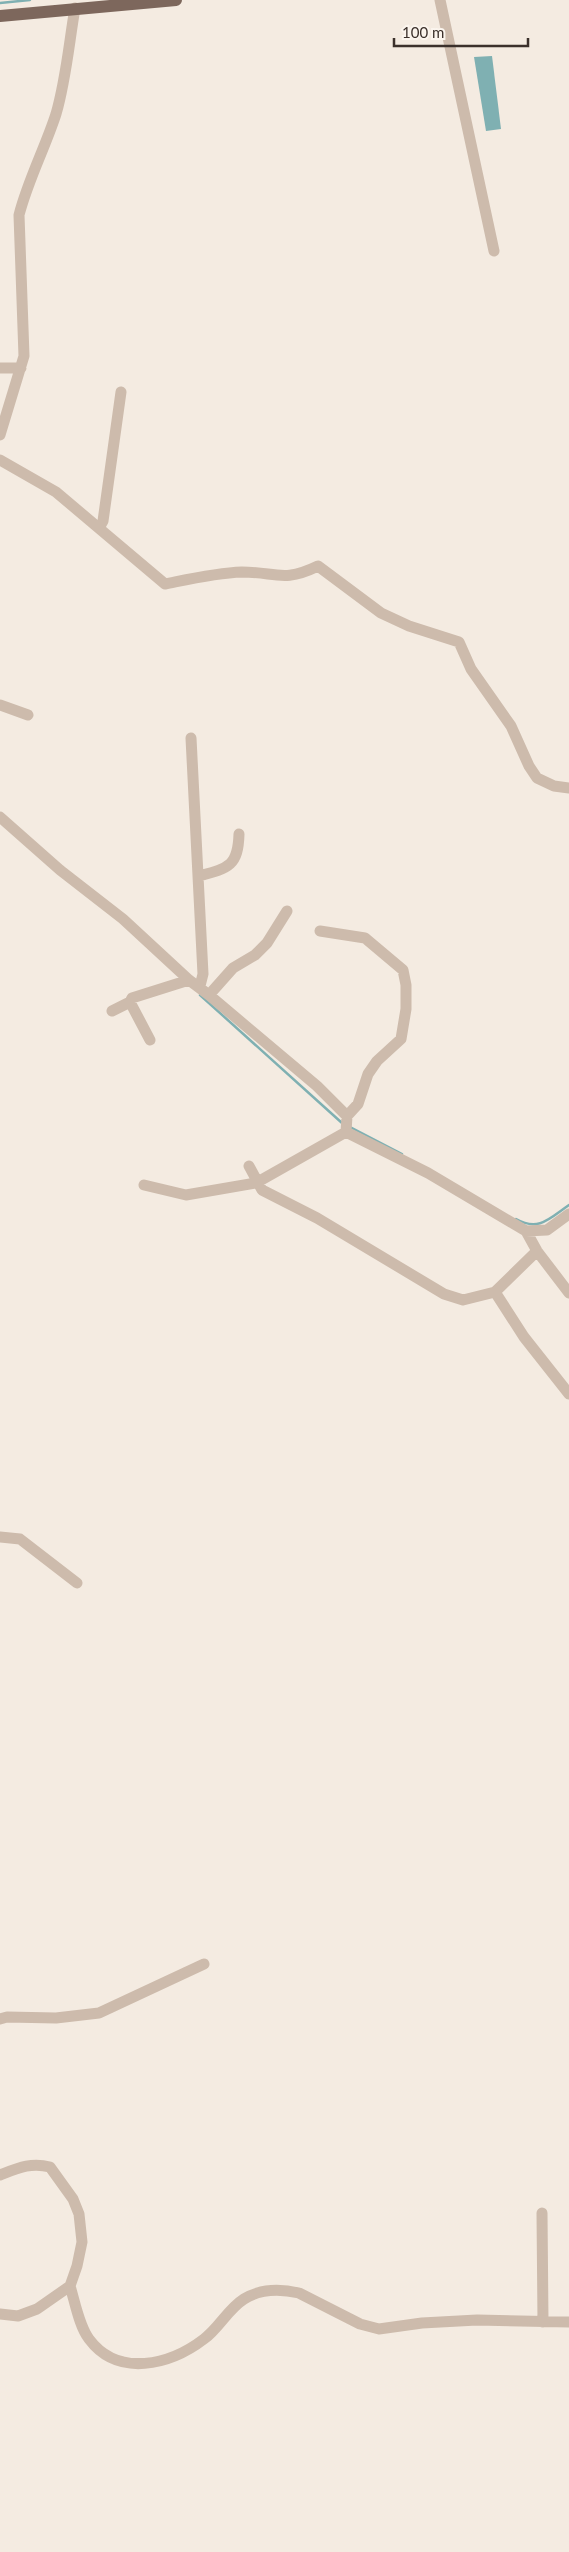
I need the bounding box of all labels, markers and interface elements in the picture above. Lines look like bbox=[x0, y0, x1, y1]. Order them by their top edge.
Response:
scale bar bbox=[394, 15, 528, 47]
text: 100 m bbox=[402, 23, 444, 41]

